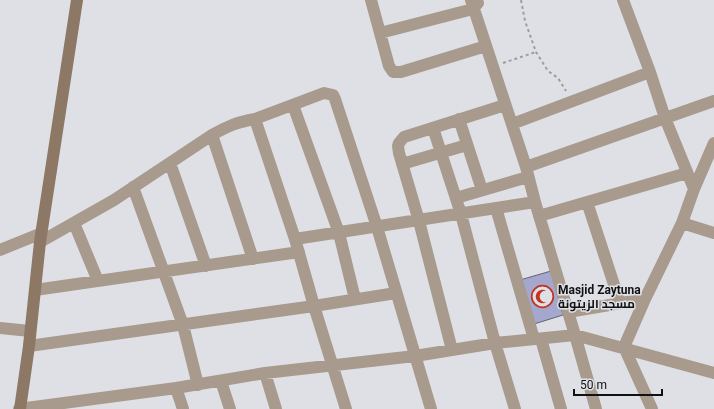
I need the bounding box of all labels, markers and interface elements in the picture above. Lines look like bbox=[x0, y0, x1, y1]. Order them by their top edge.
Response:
place label: Masjid Zaytuna مسجد الزيتونة bbox=[558, 283, 641, 312]
mosque icon: Masjid Zaytuna مسجد الزيتونة bbox=[529, 284, 555, 310]
scale bar bbox=[574, 371, 662, 397]
text: 50 m bbox=[580, 378, 607, 392]

